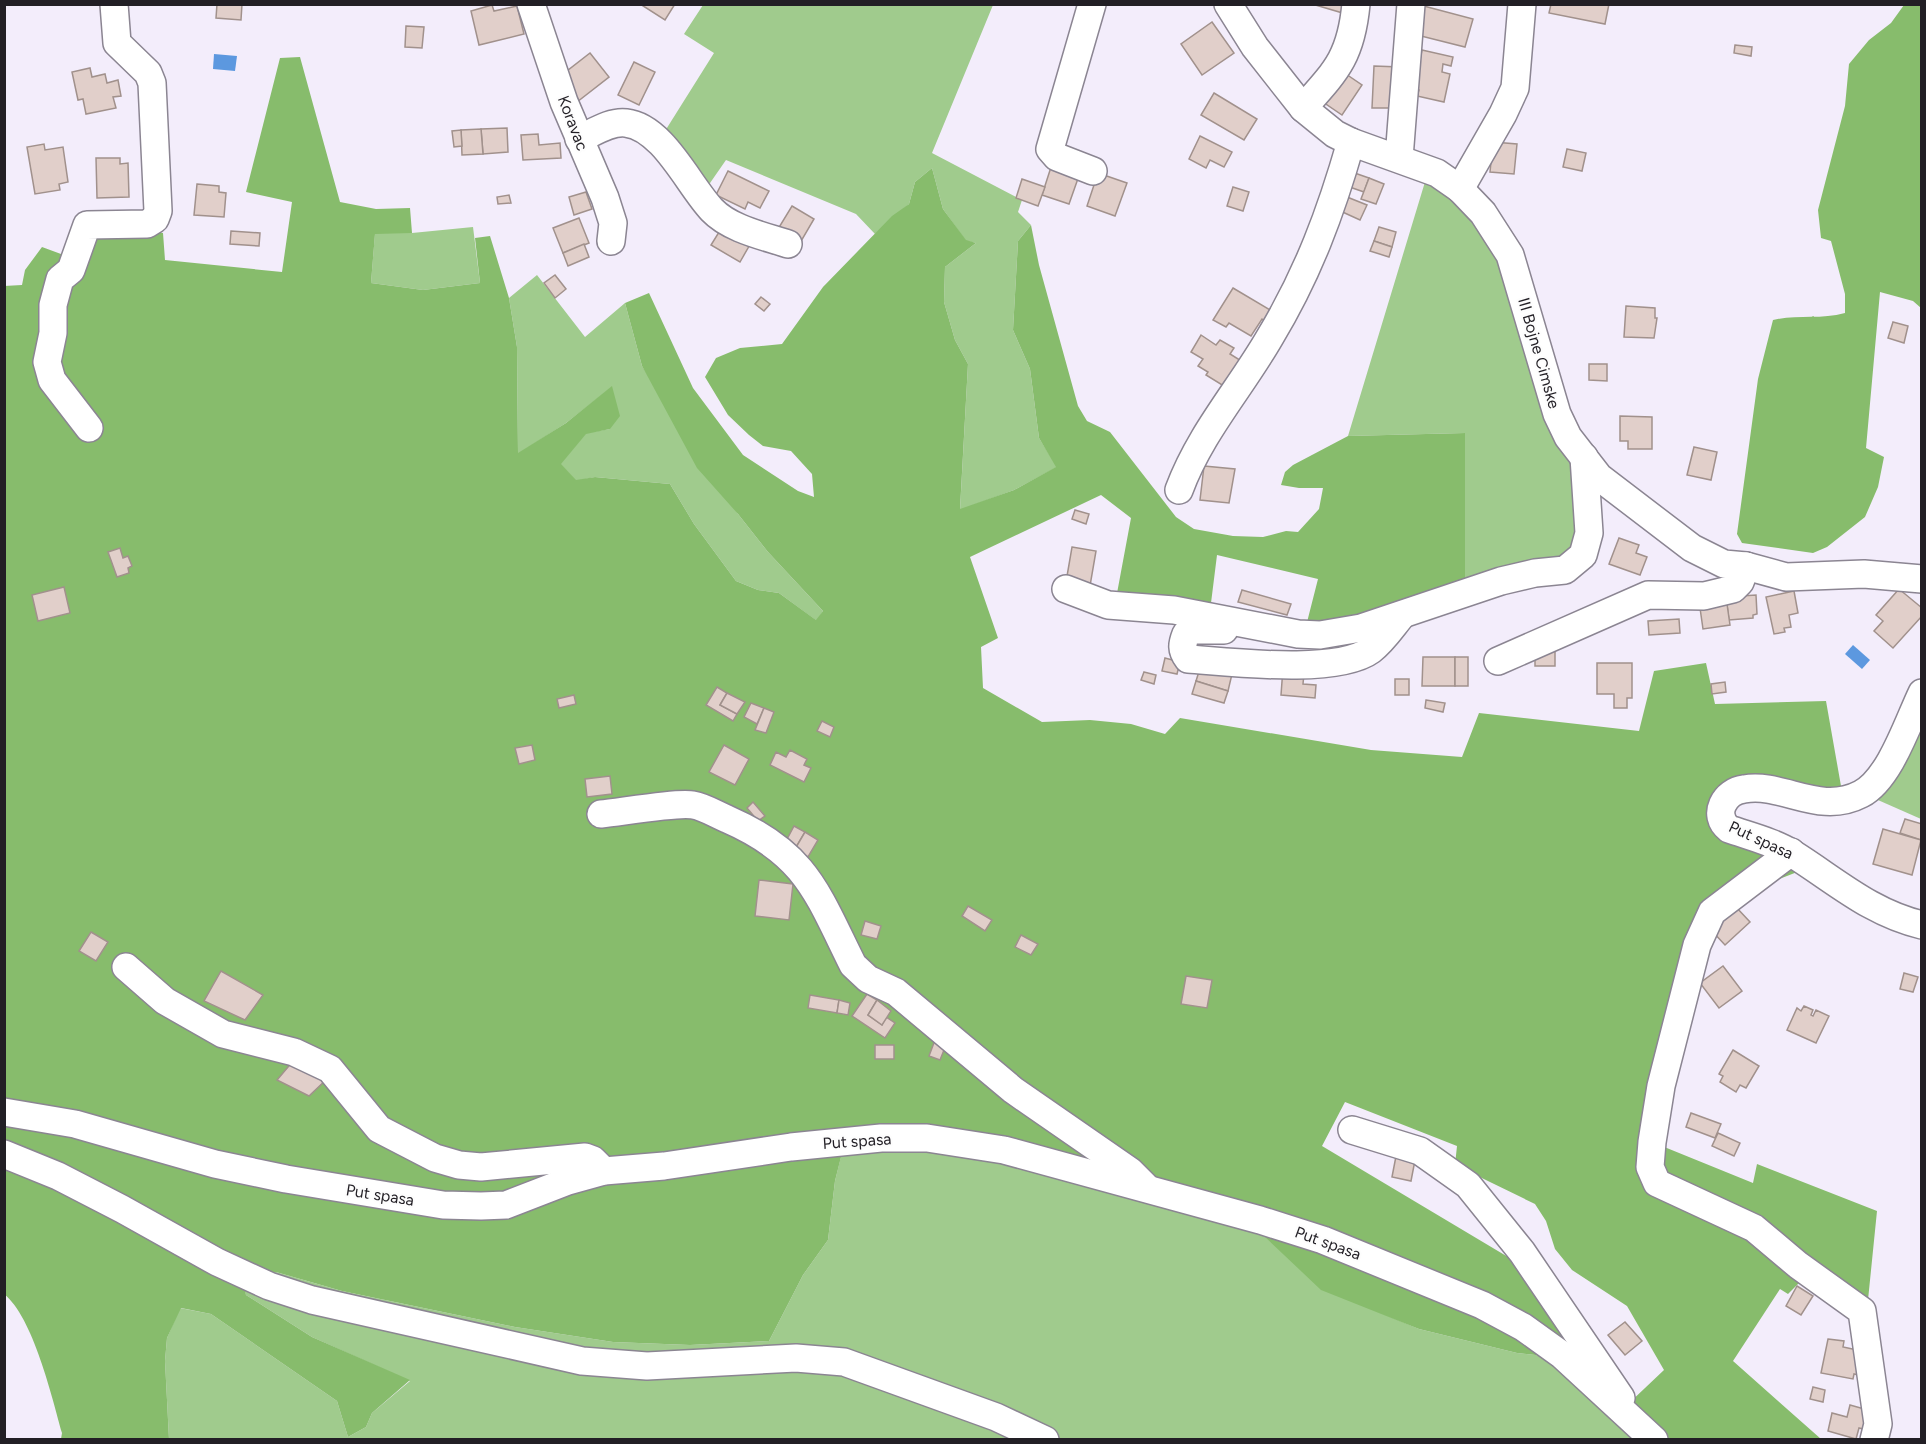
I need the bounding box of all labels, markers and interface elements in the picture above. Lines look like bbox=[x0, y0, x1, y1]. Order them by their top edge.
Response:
street label: Koravac bbox=[554, 93, 592, 153]
street label: III Bojne Cimske bbox=[1514, 295, 1564, 411]
street label: Put spasa bbox=[1726, 817, 1796, 863]
street label: Put spasa bbox=[822, 1129, 892, 1153]
street label: Put spasa bbox=[345, 1180, 415, 1210]
street label: Put spasa bbox=[1292, 1222, 1364, 1264]

